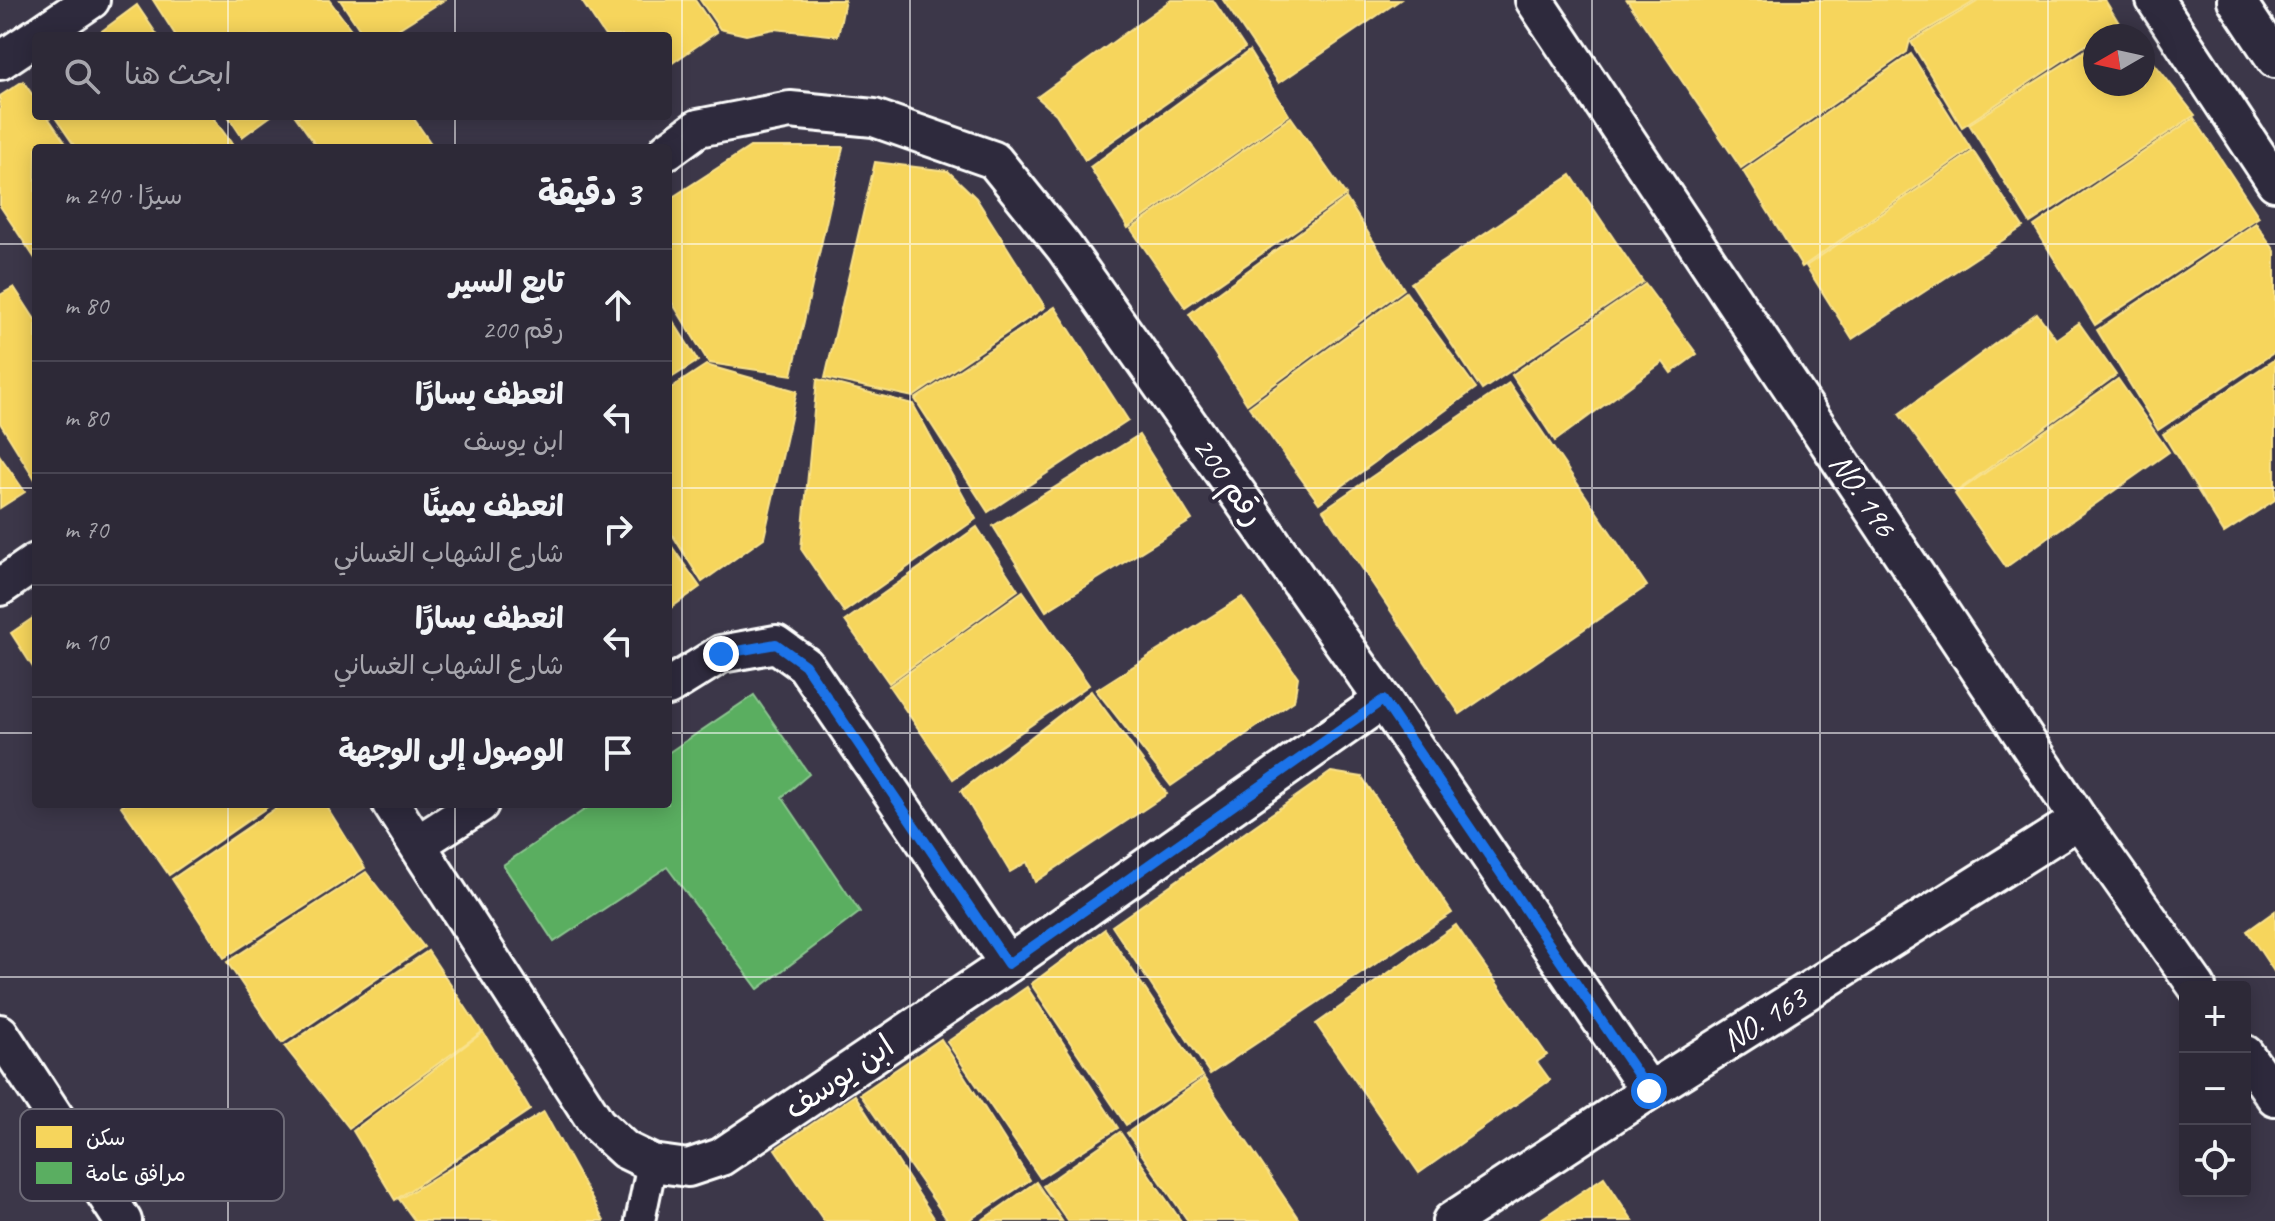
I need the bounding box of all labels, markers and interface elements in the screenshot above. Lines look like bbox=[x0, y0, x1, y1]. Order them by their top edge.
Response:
north arrow bbox=[2083, 24, 2155, 96]
search box bbox=[32, 32, 672, 120]
icon: search bbox=[60, 54, 104, 98]
text: ابحث هنا bbox=[124, 55, 232, 93]
text: 3 دقيقة bbox=[538, 172, 640, 215]
text: سيرًا · 240 m bbox=[64, 179, 183, 212]
text: تابع السير bbox=[450, 263, 564, 301]
icon: ahead bbox=[596, 283, 640, 327]
text: 80 m bbox=[64, 289, 108, 322]
text: رقم 200 bbox=[482, 313, 564, 346]
text: انعطف يسارًا bbox=[415, 375, 564, 413]
icon: left bbox=[596, 395, 640, 439]
text: 80 m bbox=[64, 401, 108, 434]
text: ابن يوسف bbox=[463, 425, 564, 458]
street label: رقم 200 bbox=[1181, 428, 1275, 536]
street label: NO. 196 bbox=[1820, 445, 1907, 546]
text: انعطف يمينًا bbox=[423, 487, 564, 525]
icon: right bbox=[596, 507, 640, 551]
text: 70 m bbox=[64, 513, 108, 546]
text: شارع الشهاب الغساني bbox=[333, 537, 564, 570]
text: انعطف يسارًا bbox=[415, 599, 564, 637]
icon: left bbox=[596, 619, 640, 663]
text: 10 m bbox=[64, 625, 108, 658]
route end bbox=[703, 636, 739, 672]
text: شارع الشهاب الغساني bbox=[333, 649, 564, 682]
icon: arrive bbox=[596, 731, 640, 775]
text: الوصول إلى الوجهة bbox=[339, 732, 564, 770]
street label: NO. 163 bbox=[1714, 976, 1816, 1061]
map controls bbox=[2179, 981, 2251, 1197]
button: + bbox=[2179, 981, 2251, 1053]
street label: ابن يوسف bbox=[776, 1025, 902, 1129]
button: − bbox=[2179, 1053, 2251, 1125]
route start bbox=[1631, 1073, 1667, 1109]
legend bbox=[20, 1109, 284, 1201]
text: سكن bbox=[86, 1124, 126, 1152]
button: locate bbox=[2179, 1125, 2251, 1197]
text: مرافق عامة bbox=[86, 1160, 186, 1188]

